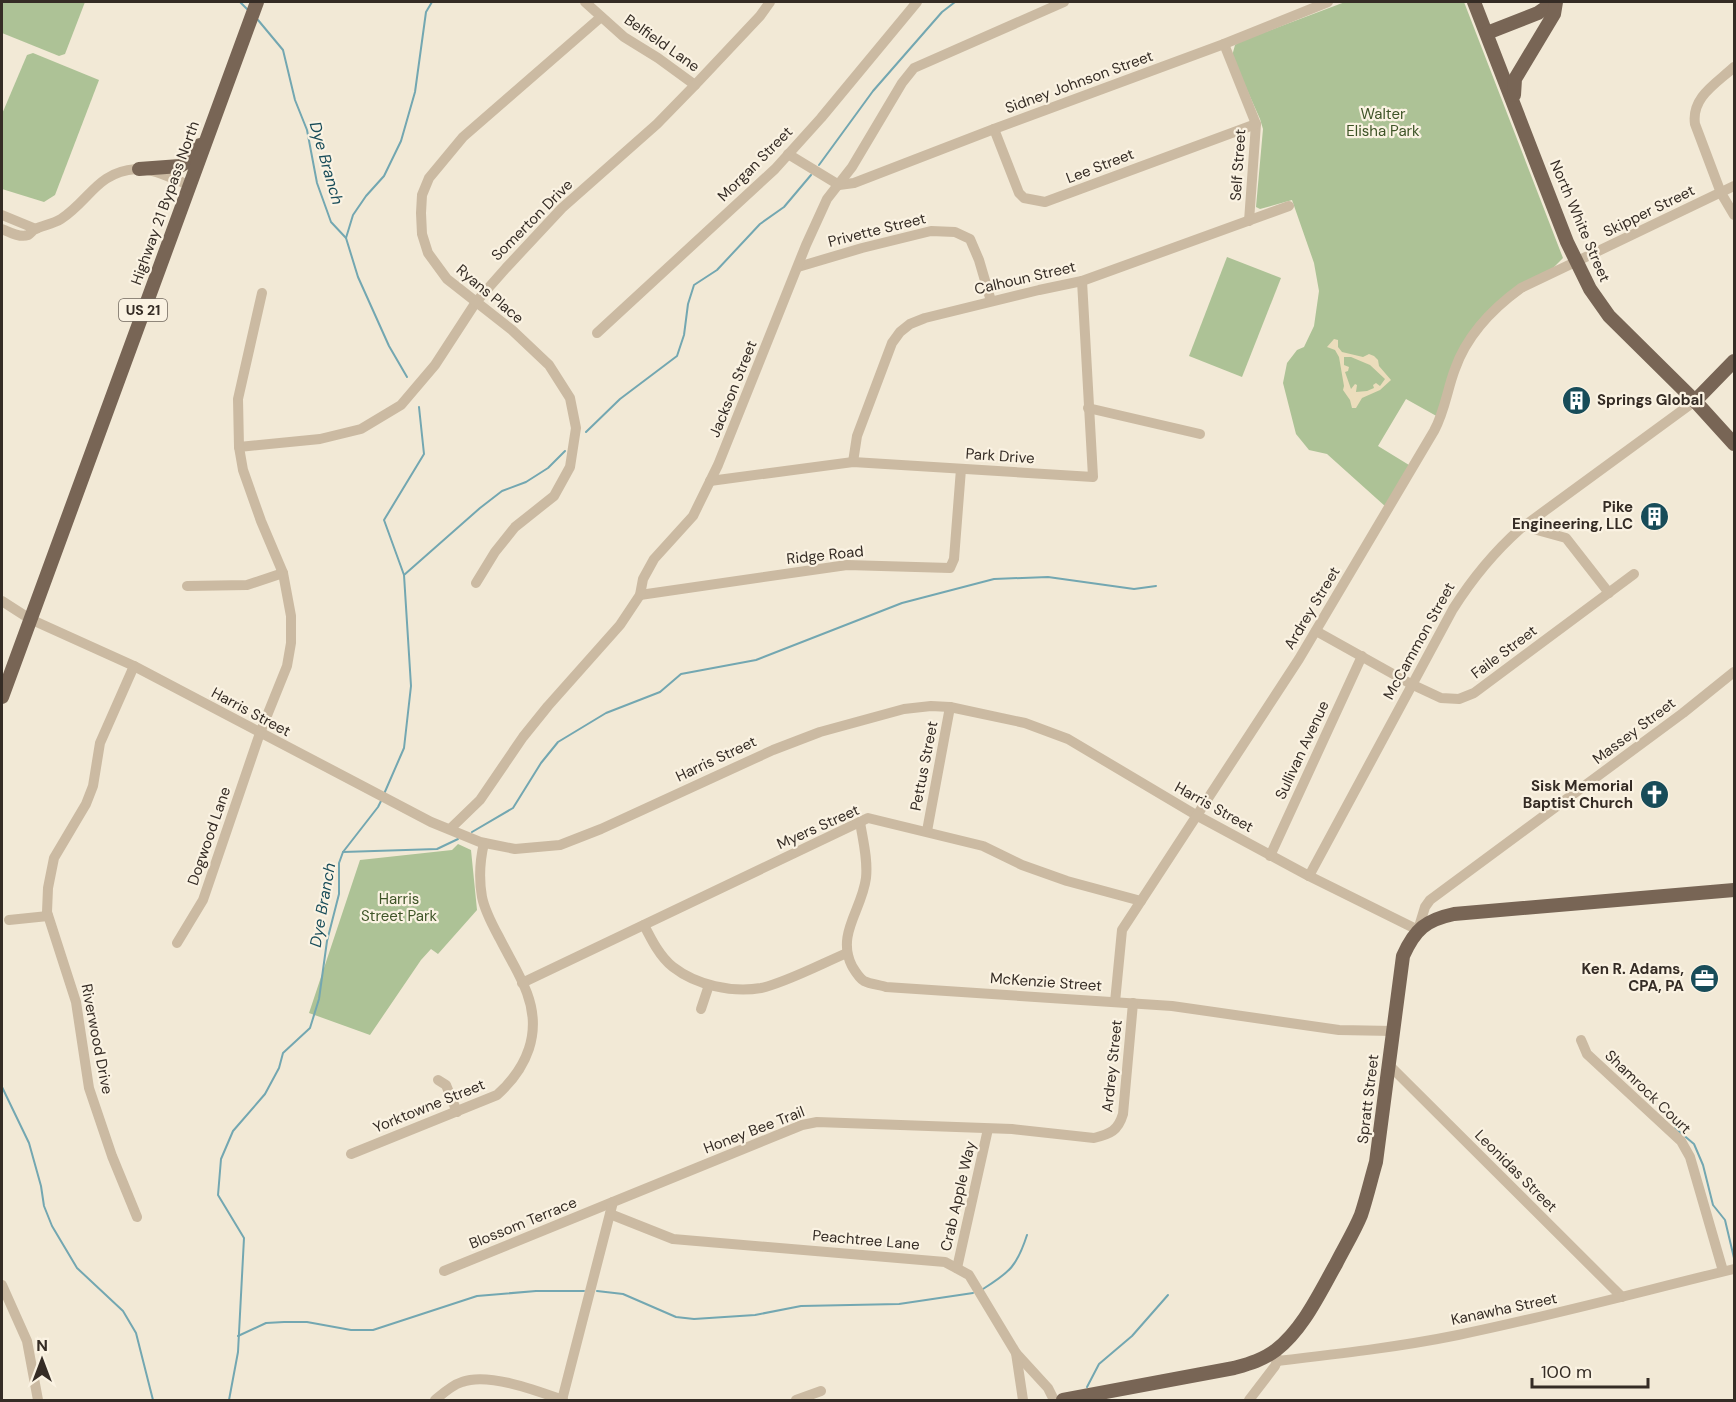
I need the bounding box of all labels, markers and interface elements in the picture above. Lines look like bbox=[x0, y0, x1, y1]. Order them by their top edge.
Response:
street label: Belfield Lane bbox=[620, 10, 704, 76]
street label: Sidney Johnson Street bbox=[1002, 46, 1156, 118]
park label: Walter Elisha Park bbox=[1346, 104, 1420, 141]
street label: Highway 21 Bypass North bbox=[126, 118, 204, 288]
water label: Dye Branch bbox=[305, 119, 348, 207]
street label: Morgan Street bbox=[713, 122, 797, 206]
street label: Self Street bbox=[1226, 128, 1251, 202]
street label: Lee Street bbox=[1063, 144, 1137, 188]
street label: North White Street bbox=[1545, 157, 1615, 285]
street label: Somerton Drive bbox=[487, 175, 577, 265]
street label: Skipper Street bbox=[1600, 180, 1698, 242]
street label: Privette Street bbox=[826, 208, 928, 252]
street label: Calhoun Street bbox=[972, 257, 1078, 299]
street label: Ryans Place bbox=[452, 260, 528, 328]
road number: US 21 bbox=[119, 299, 167, 321]
street label: Jackson Street bbox=[704, 337, 762, 440]
building icon: Springs Global bbox=[1560, 384, 1592, 416]
place label: Springs Global bbox=[1597, 390, 1703, 410]
street label: Park Drive bbox=[965, 444, 1035, 468]
place label: Pike Engineering, LLC bbox=[1512, 497, 1633, 534]
building icon: Pike Engineering, LLC bbox=[1638, 500, 1670, 532]
street label: Ridge Road bbox=[785, 541, 865, 569]
street label: Ardrey Street bbox=[1279, 563, 1345, 653]
street label: McCammon Street bbox=[1379, 579, 1460, 703]
street label: Faile Street bbox=[1467, 621, 1541, 683]
street label: Harris Street bbox=[208, 683, 294, 741]
street label: Massey Street bbox=[1588, 693, 1680, 769]
street label: Sullivan Avenue bbox=[1270, 697, 1334, 803]
street label: Pettus Street bbox=[906, 719, 943, 813]
street label: Harris Street bbox=[672, 731, 760, 786]
place label: Sisk Memorial Baptist Church bbox=[1523, 776, 1633, 813]
street label: Harris Street bbox=[1171, 777, 1257, 837]
church icon: Sisk Memorial Baptist Church bbox=[1638, 779, 1670, 811]
street label: Dogwood Lane bbox=[183, 784, 235, 888]
street label: Myers Street bbox=[774, 800, 863, 854]
water label: Dye Branch bbox=[305, 861, 340, 949]
park label: Harris Street Park bbox=[361, 889, 437, 926]
place label: Ken R. Adams, CPA, PA bbox=[1582, 959, 1684, 996]
office icon: Ken R. Adams, CPA, PA bbox=[1689, 962, 1721, 994]
street label: McKenzie Street bbox=[989, 968, 1103, 996]
street label: Riverwood Drive bbox=[76, 982, 118, 1096]
street label: Ardrey Street bbox=[1097, 1019, 1127, 1113]
street label: Shamrock Court bbox=[1600, 1046, 1696, 1138]
street label: Spratt Street bbox=[1353, 1053, 1383, 1145]
street label: Yorktowne Street bbox=[370, 1074, 488, 1138]
street label: Honey Bee Trail bbox=[701, 1102, 807, 1158]
street label: Leonidas Street bbox=[1470, 1125, 1562, 1217]
street label: Crab Apple Way bbox=[936, 1138, 981, 1253]
street label: Blossom Terrace bbox=[466, 1192, 580, 1254]
street label: Peachtree Lane bbox=[812, 1225, 920, 1255]
street label: Kanawha Street bbox=[1449, 1288, 1559, 1330]
north arrow bbox=[12, 1330, 72, 1390]
text: N bbox=[36, 1335, 48, 1356]
scale bar bbox=[1532, 1351, 1648, 1389]
text: 100 m bbox=[1541, 1360, 1592, 1384]

